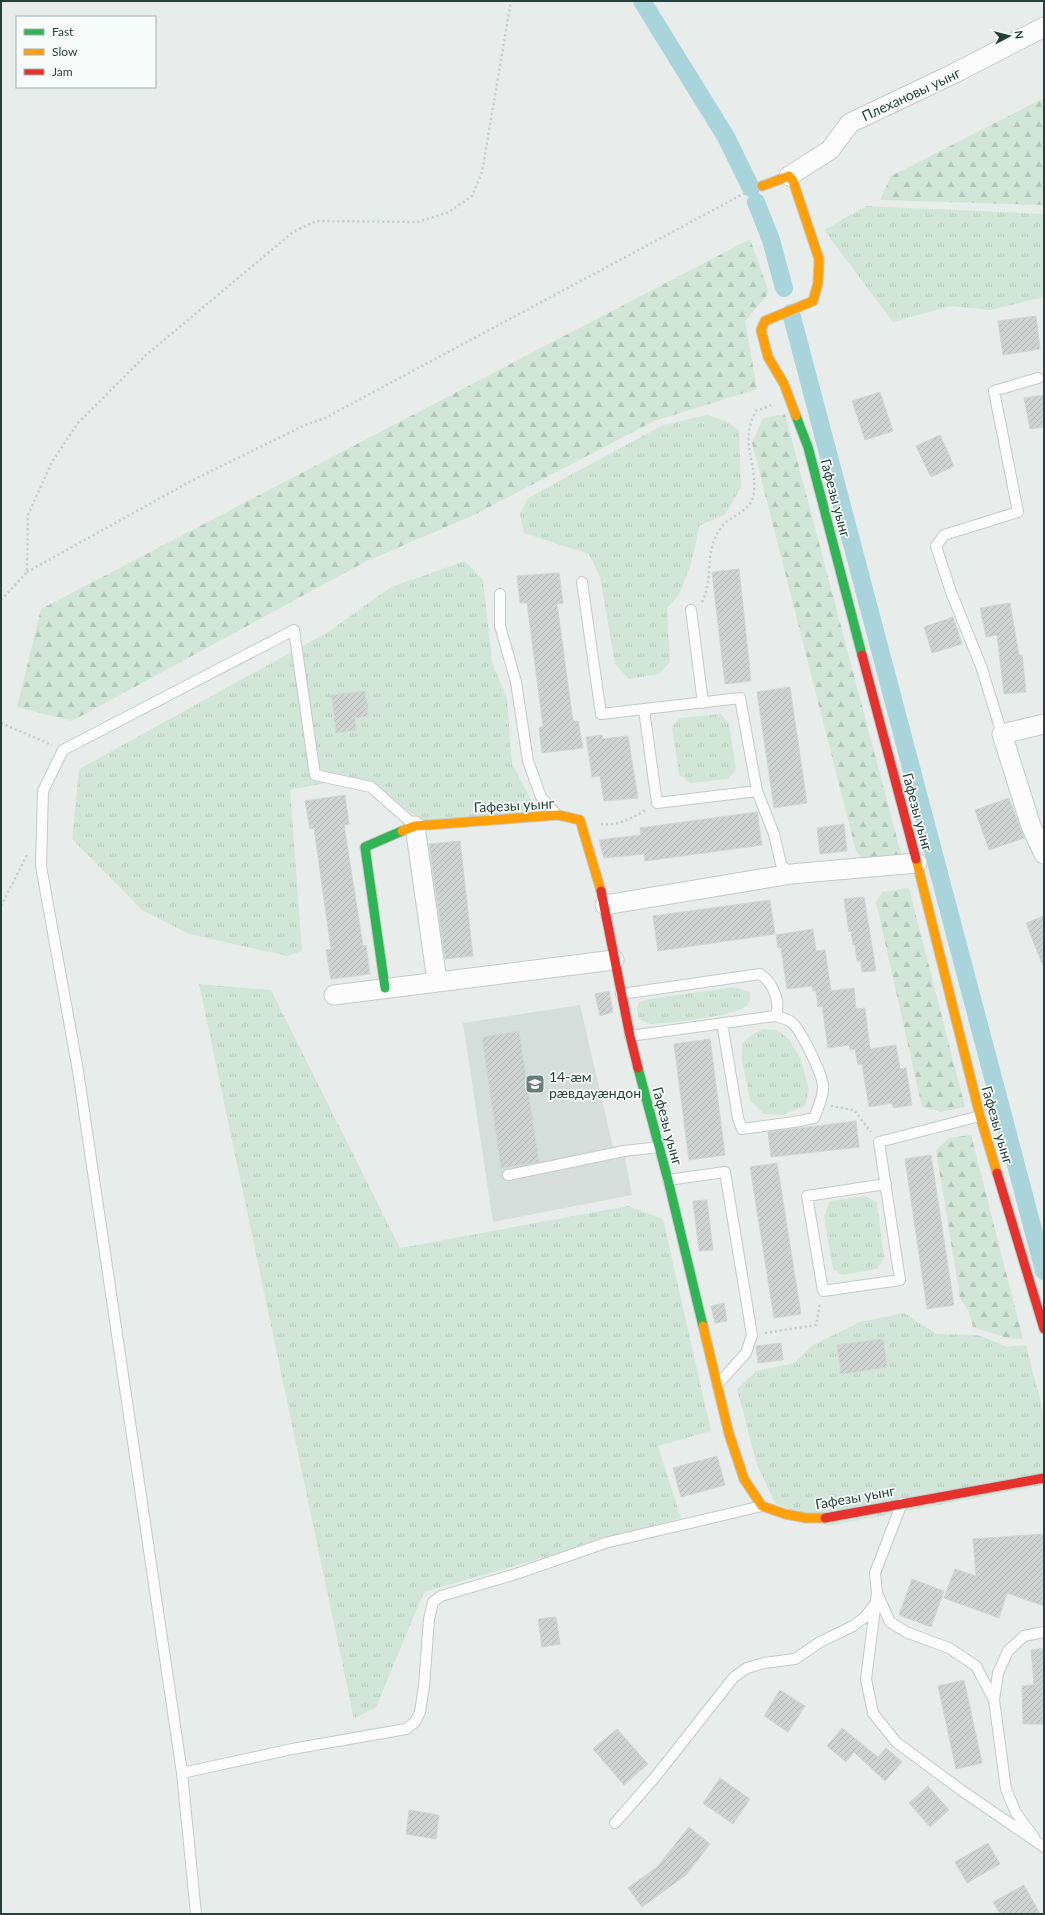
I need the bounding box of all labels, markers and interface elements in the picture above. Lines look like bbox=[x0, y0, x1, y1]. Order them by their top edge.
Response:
legend bbox=[16, 16, 156, 88]
north arrow bbox=[989, 16, 1029, 56]
text: Fast bbox=[52, 24, 74, 39]
text: N bbox=[1012, 30, 1026, 40]
text: Slow bbox=[52, 44, 78, 59]
text: Jam bbox=[52, 64, 73, 79]
street label: Плехановы уынг bbox=[859, 64, 963, 124]
street label: Гафезы уынг bbox=[817, 457, 855, 539]
street label: Гафезы уынг bbox=[899, 771, 937, 853]
street label: Гафезы уынг bbox=[473, 794, 555, 816]
place label: 14-æм рӕвдауӕндон bbox=[549, 1068, 641, 1101]
school or university icon: 14-æм рӕвдауӕндон bbox=[524, 1073, 546, 1095]
street label: Гафезы уынг bbox=[979, 1084, 1017, 1166]
street label: Гафезы уынг bbox=[649, 1085, 687, 1167]
street label: Гафезы уынг bbox=[814, 1482, 896, 1512]

